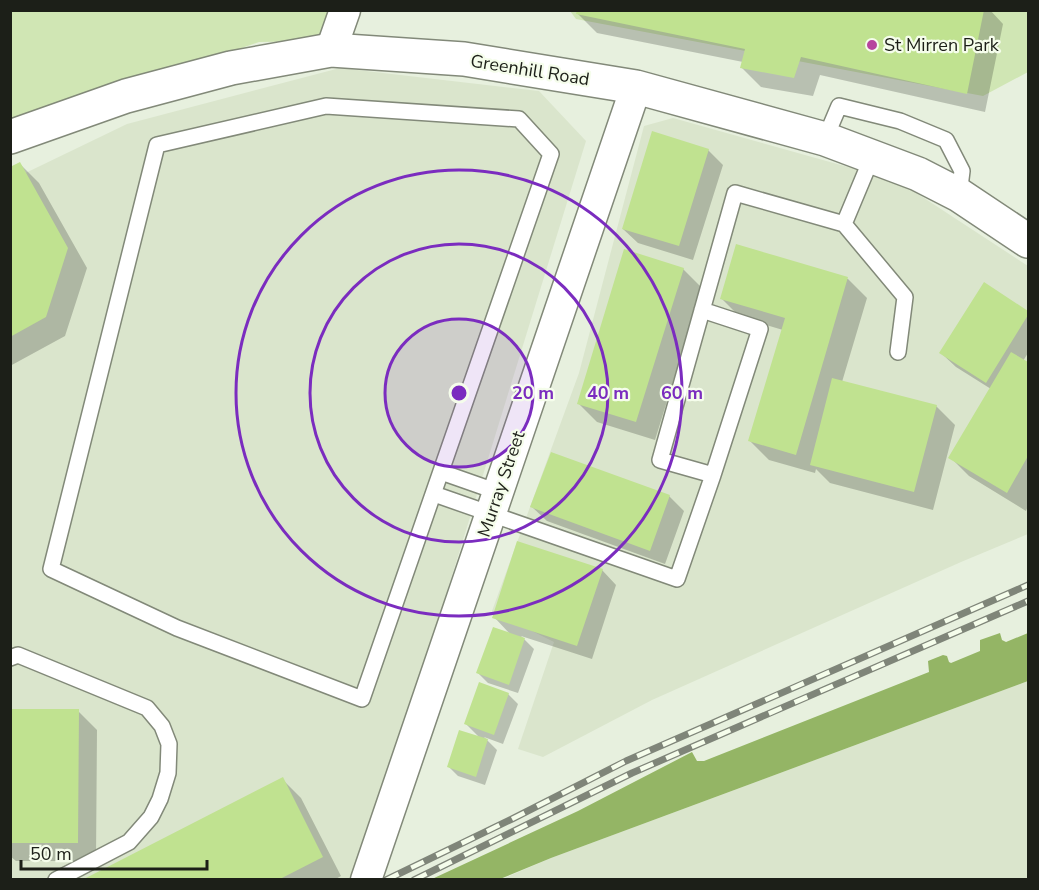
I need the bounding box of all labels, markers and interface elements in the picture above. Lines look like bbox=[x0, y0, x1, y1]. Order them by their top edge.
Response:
place label: St Mirren Park bbox=[884, 33, 1000, 57]
marker: St Mirren Park bbox=[865, 38, 879, 52]
street label: Greenhill Road bbox=[469, 49, 591, 91]
text: 20 m bbox=[512, 381, 554, 405]
text: 40 m bbox=[587, 381, 629, 405]
text: 60 m bbox=[661, 381, 703, 405]
centre of rings bbox=[449, 383, 469, 403]
street label: Murray Street bbox=[472, 427, 531, 540]
scale bar bbox=[21, 833, 207, 871]
text: 50 m bbox=[30, 842, 72, 866]

